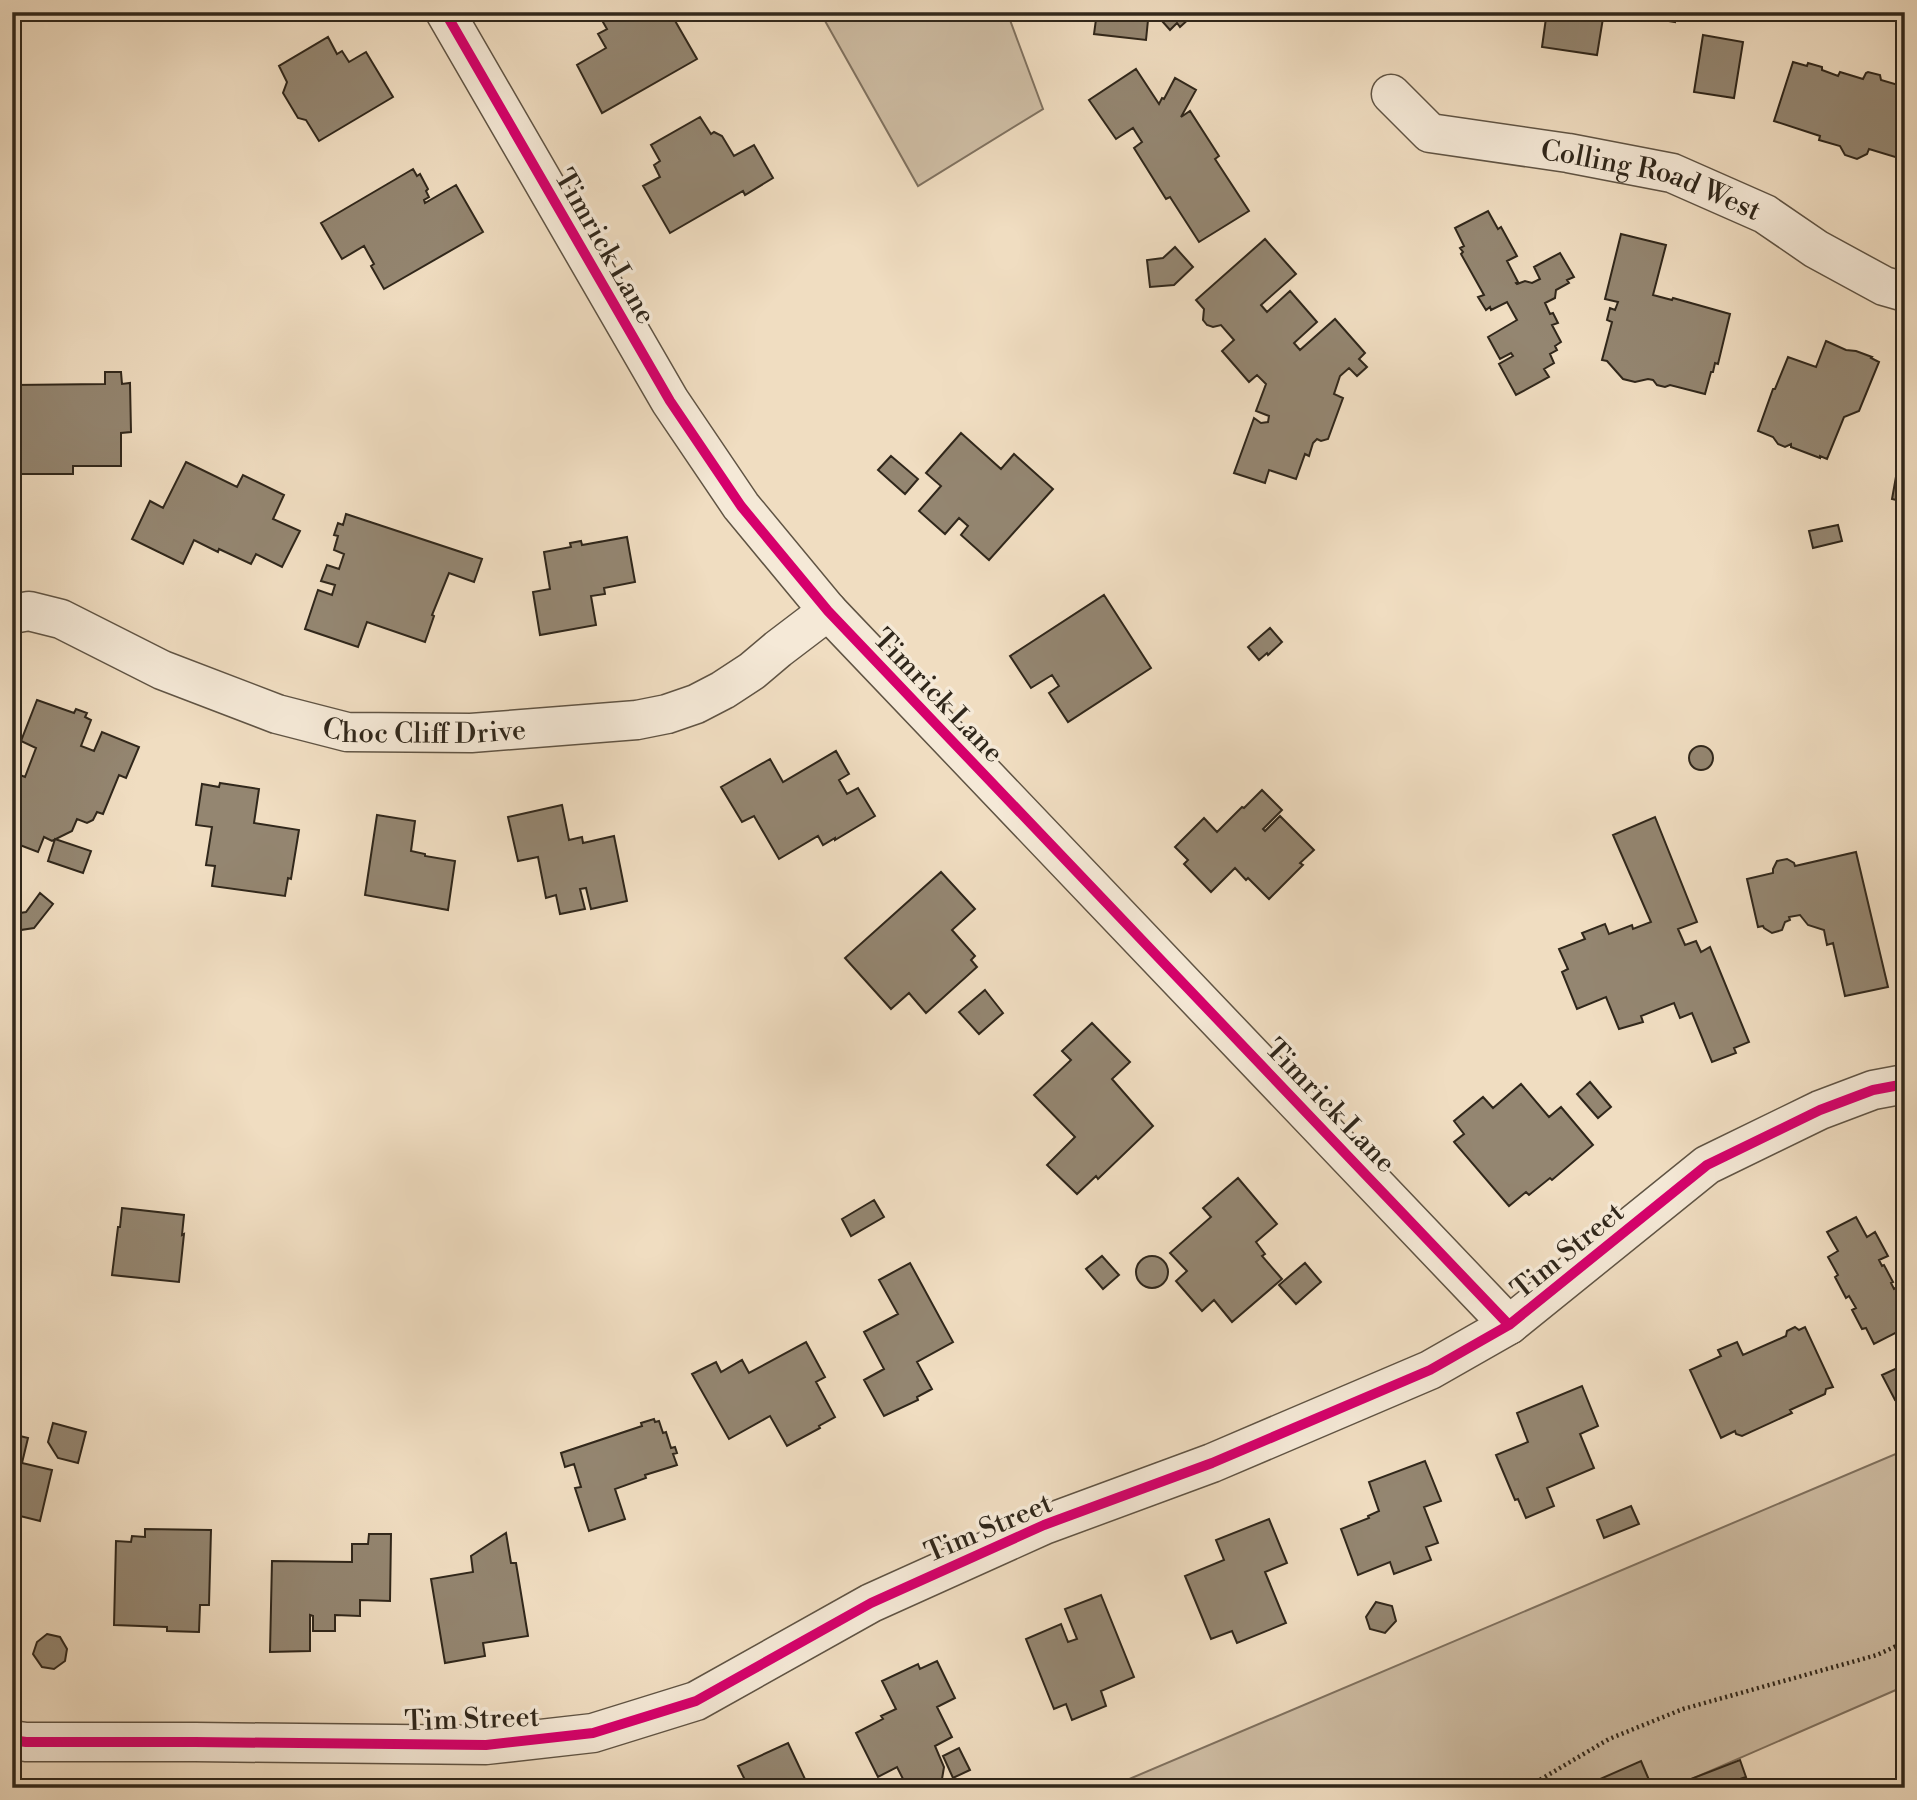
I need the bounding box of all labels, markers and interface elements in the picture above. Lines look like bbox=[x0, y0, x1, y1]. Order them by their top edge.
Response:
street label: Colling Road West bbox=[1539, 133, 1766, 229]
street label: Timrick Lane bbox=[546, 163, 663, 331]
street label: Timrick Lane bbox=[865, 622, 1011, 771]
street label: Choc Cliff Drive bbox=[318, 710, 527, 752]
street label: Timrick Lane bbox=[1257, 1032, 1403, 1181]
street label: Tim Street bbox=[1504, 1195, 1632, 1307]
street label: Tim Street bbox=[920, 1486, 1058, 1571]
street label: Tim Street bbox=[404, 1700, 540, 1739]

